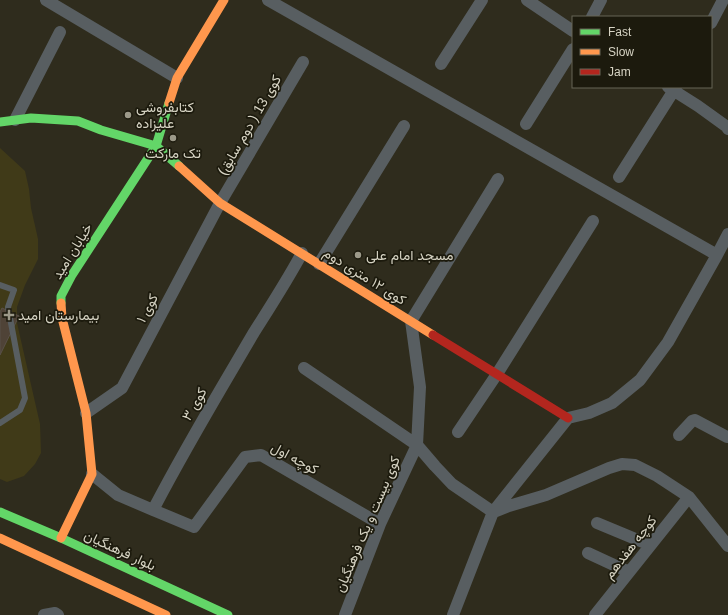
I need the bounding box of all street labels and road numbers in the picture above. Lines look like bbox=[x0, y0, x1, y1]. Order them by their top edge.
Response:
street label: کوی 13 ( دوم سابق) bbox=[214, 72, 285, 178]
street label: خیابان امید bbox=[49, 220, 96, 282]
street label: کوی ۱۲ متری دوم bbox=[320, 244, 409, 309]
street label: کوی ۱ bbox=[133, 291, 162, 326]
street label: کوی ۳ bbox=[178, 385, 211, 424]
street label: کوچه اول bbox=[268, 439, 321, 479]
street label: کوی بیست و یک فرهنگیان bbox=[331, 454, 404, 595]
street label: کوچه هفدهم bbox=[600, 512, 661, 583]
street label: بلوار فرهنگیان bbox=[81, 526, 158, 574]

